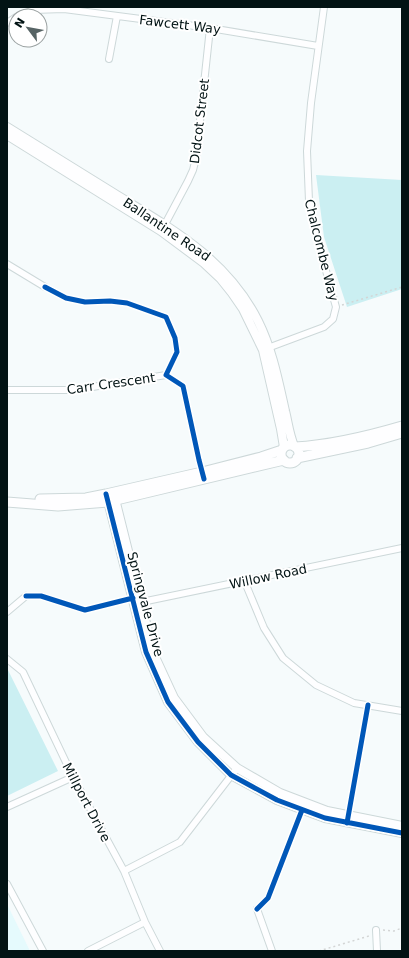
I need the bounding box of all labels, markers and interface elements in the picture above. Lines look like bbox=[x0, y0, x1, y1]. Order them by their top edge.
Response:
north arrow bbox=[8, 8, 48, 48]
street label: Fawcett Way bbox=[138, 12, 222, 37]
text: N bbox=[12, 16, 28, 30]
street label: Didcot Street bbox=[187, 78, 212, 165]
street label: Ballantine Road bbox=[120, 195, 213, 264]
street label: Chalcombe Way bbox=[302, 197, 342, 303]
street label: Carr Crescent bbox=[66, 370, 156, 397]
street label: Springvale Drive bbox=[124, 550, 167, 658]
street label: Willow Road bbox=[228, 561, 308, 592]
street label: Millport Drive bbox=[59, 760, 114, 844]

